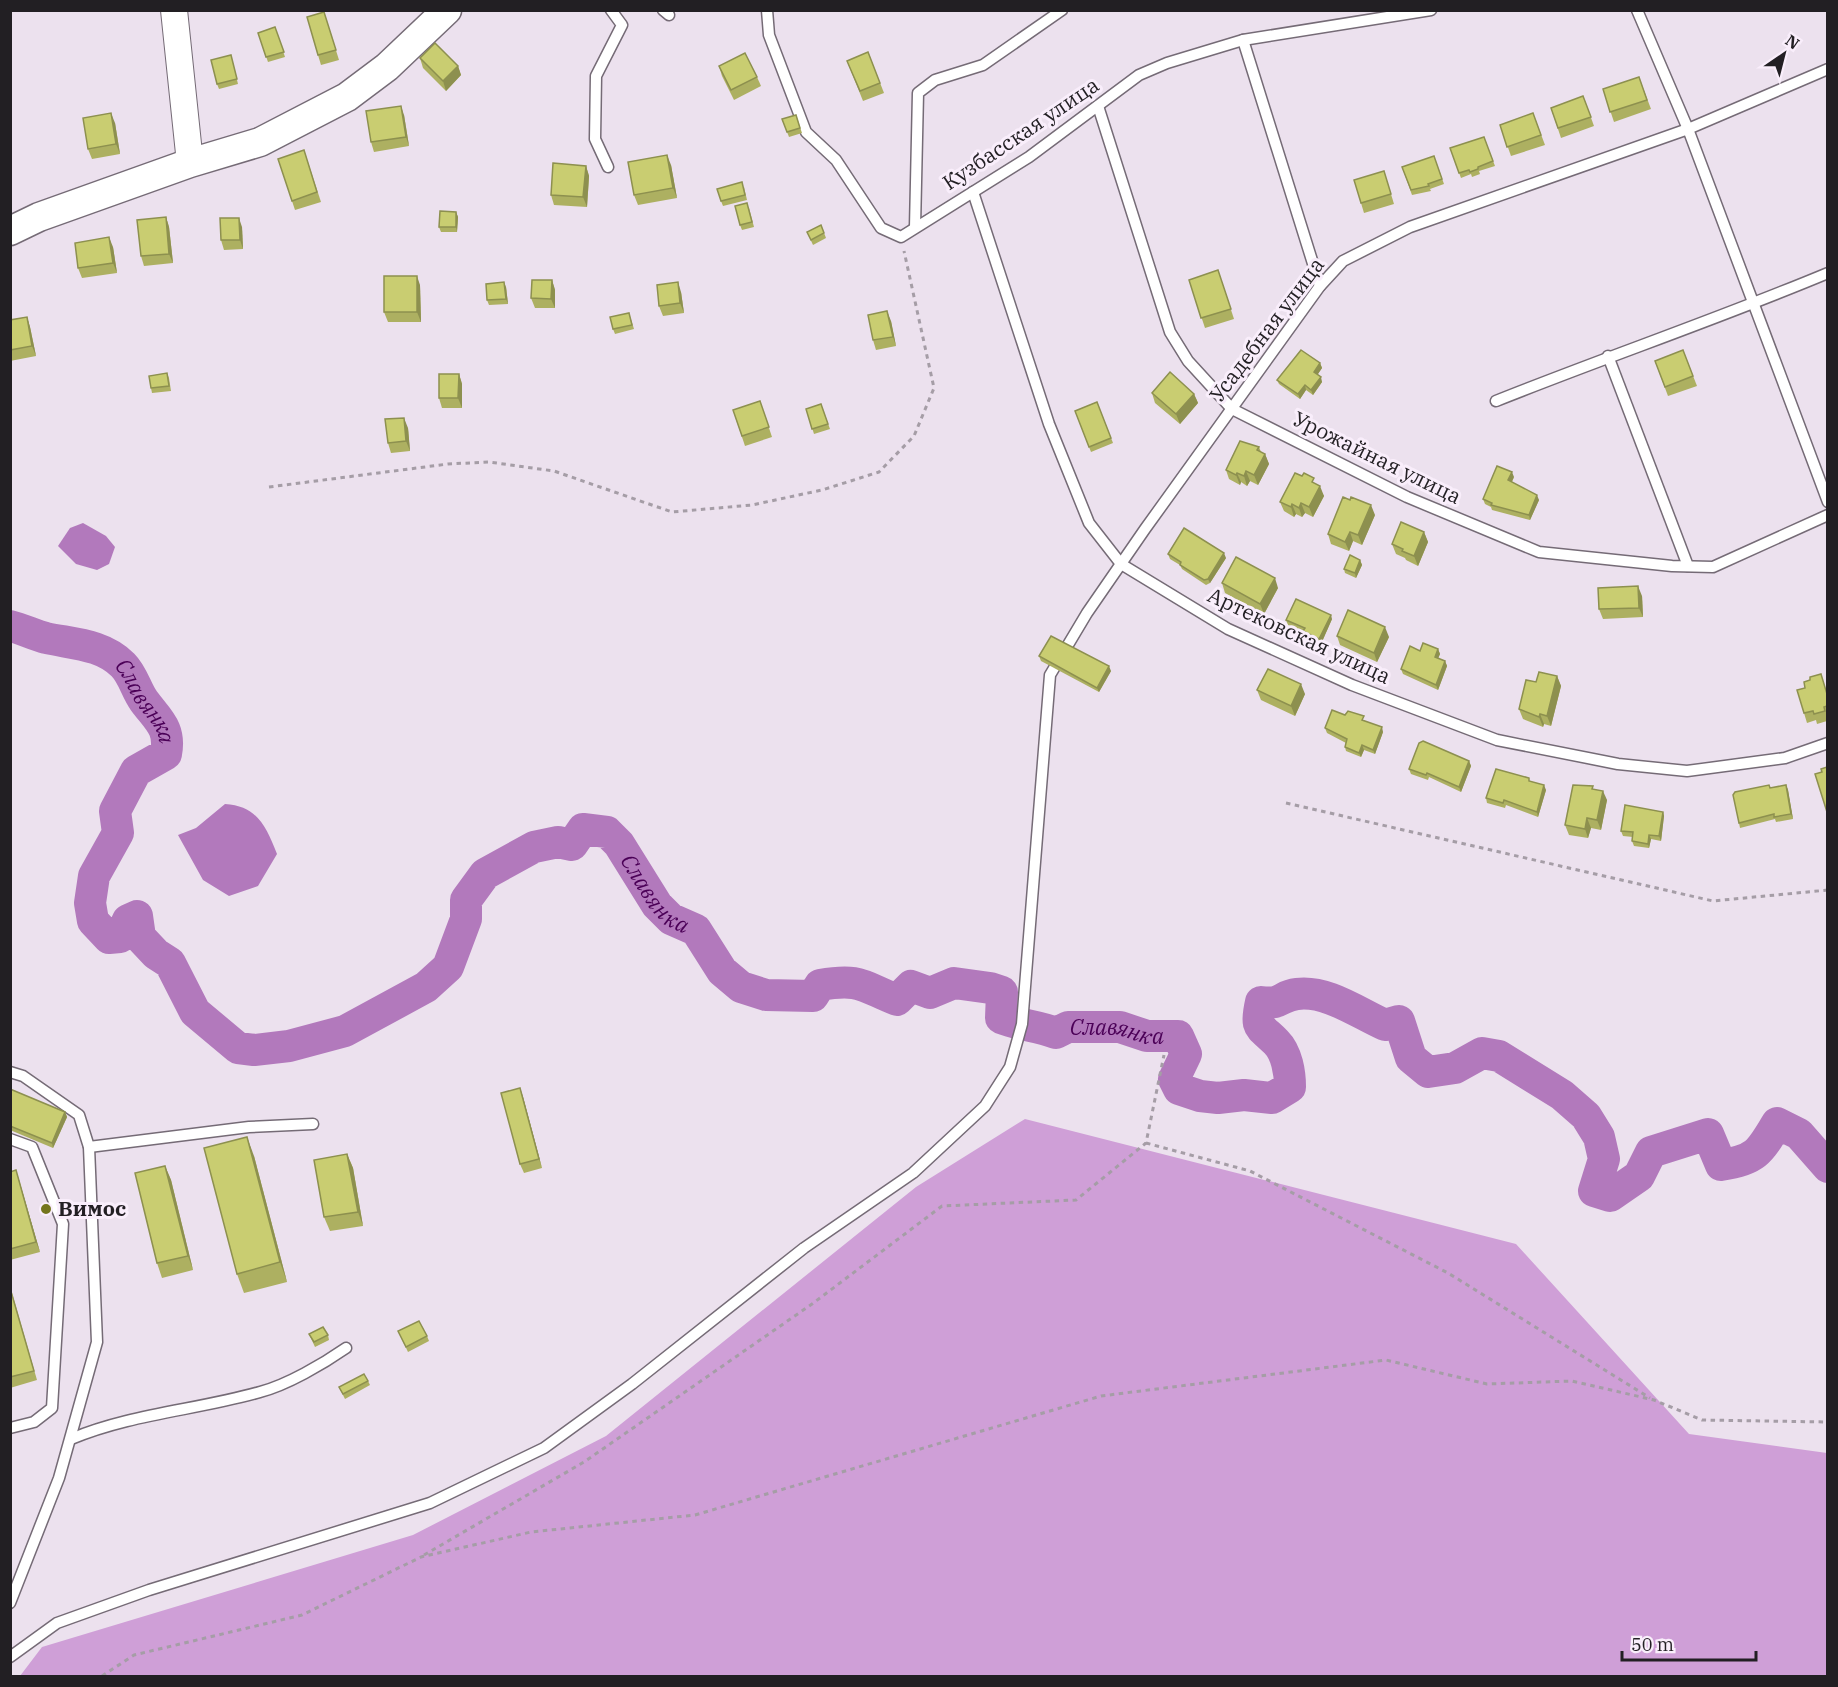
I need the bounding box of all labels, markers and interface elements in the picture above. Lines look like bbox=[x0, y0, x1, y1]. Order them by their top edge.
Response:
north arrow bbox=[1754, 24, 1814, 84]
text: N bbox=[1782, 30, 1804, 54]
street label: Кузбасская улица bbox=[937, 70, 1104, 196]
street label: Усадебная улица bbox=[1203, 251, 1330, 407]
street label: Урожайная улица bbox=[1289, 404, 1466, 510]
street label: Артековская улица bbox=[1203, 580, 1395, 690]
water label: Славянка bbox=[109, 651, 182, 745]
water label: Славянка bbox=[615, 848, 694, 939]
water label: Славянка bbox=[1070, 1012, 1164, 1051]
place label: Вимос bbox=[58, 1194, 126, 1222]
marker: Вимос bbox=[39, 1202, 53, 1216]
scale bar bbox=[1622, 1624, 1756, 1662]
text: 50 m bbox=[1631, 1633, 1674, 1656]

